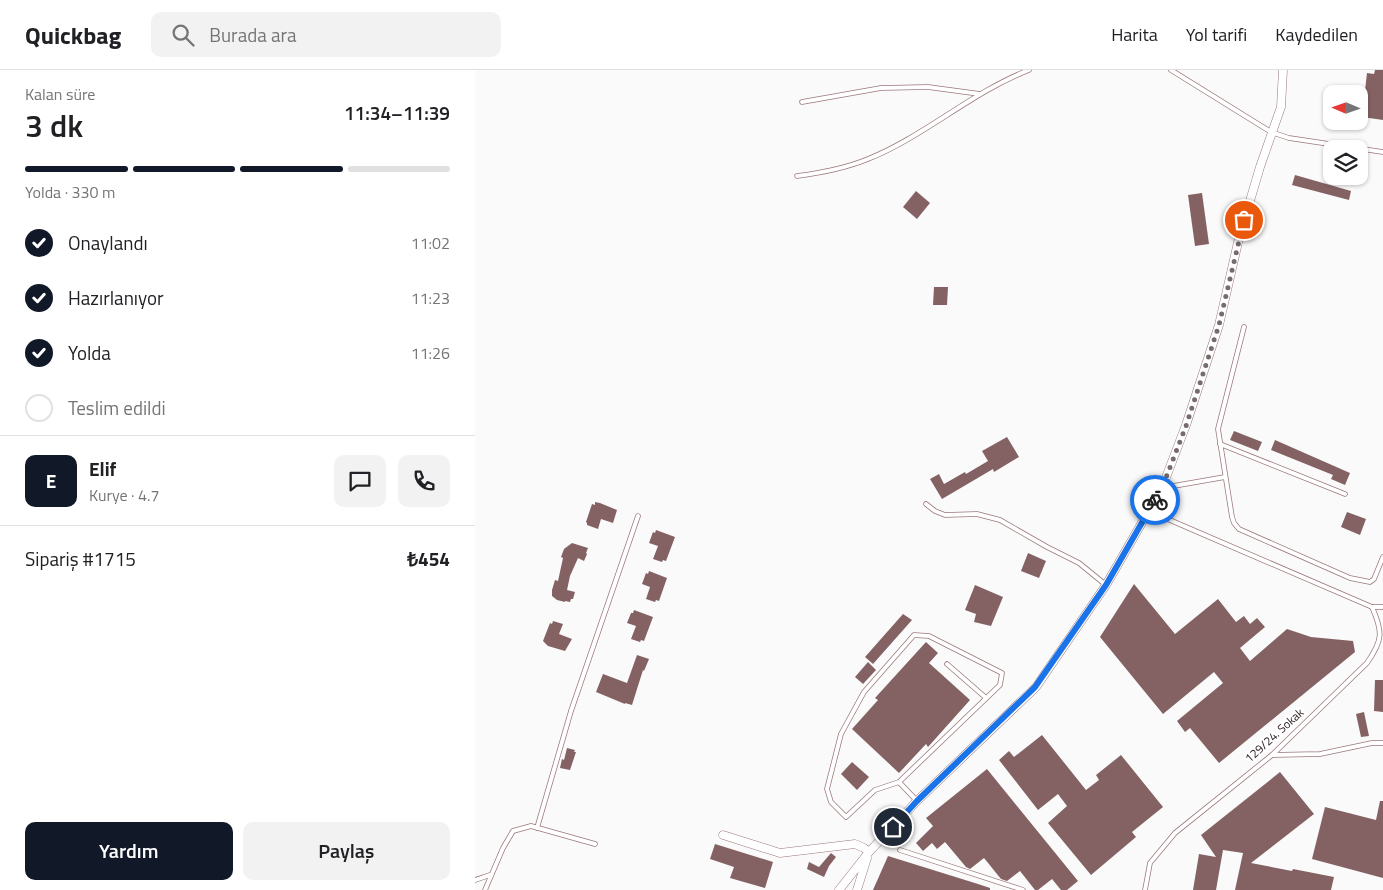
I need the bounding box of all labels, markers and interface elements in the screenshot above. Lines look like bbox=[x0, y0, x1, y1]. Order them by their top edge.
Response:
search box bbox=[151, 12, 501, 57]
text: Quickbag bbox=[25, 17, 121, 53]
text: Burada ara bbox=[209, 20, 297, 49]
icon: search bbox=[169, 21, 197, 49]
text: Harita bbox=[1111, 21, 1158, 48]
text: Yol tarifi bbox=[1186, 21, 1247, 48]
text: Kaydedilen bbox=[1275, 21, 1358, 48]
text: Kalan süre bbox=[25, 82, 95, 106]
north arrow bbox=[1323, 85, 1367, 130]
map controls bbox=[1323, 85, 1368, 185]
text: 11:34–11:39 bbox=[344, 98, 450, 127]
text: 3 dk bbox=[25, 101, 83, 149]
button: layers bbox=[1323, 140, 1368, 185]
text: Yolda · 330 m bbox=[25, 180, 115, 204]
pin bbox=[1223, 199, 1265, 241]
icon: bag bbox=[1230, 206, 1258, 234]
text: Onaylandı bbox=[68, 228, 148, 257]
icon: check bbox=[25, 229, 53, 257]
text: 11:02 bbox=[411, 231, 450, 255]
text: Hazırlanıyor bbox=[68, 283, 164, 312]
icon: check bbox=[25, 284, 53, 312]
text: 11:23 bbox=[411, 286, 450, 310]
text: Yolda bbox=[68, 338, 111, 367]
icon: check bbox=[25, 339, 53, 367]
text: 11:26 bbox=[411, 341, 450, 365]
text: Teslim edildi bbox=[68, 393, 166, 422]
text: Elif bbox=[89, 454, 116, 483]
button: chat bbox=[334, 455, 386, 507]
button: phone bbox=[398, 455, 450, 507]
text: E bbox=[46, 466, 56, 495]
courier bbox=[1130, 475, 1180, 525]
text: Kurye · 4.7 bbox=[89, 483, 159, 507]
icon: bike bbox=[1141, 486, 1169, 514]
text: Sipariş #1715 bbox=[25, 544, 136, 573]
text: ₺454 bbox=[407, 544, 450, 573]
street label: 129/24. Sokak bbox=[1240, 703, 1308, 767]
pin bbox=[872, 806, 914, 848]
icon: home bbox=[879, 813, 907, 841]
button: Yardım bbox=[25, 822, 233, 880]
button: Paylaş bbox=[243, 822, 450, 880]

